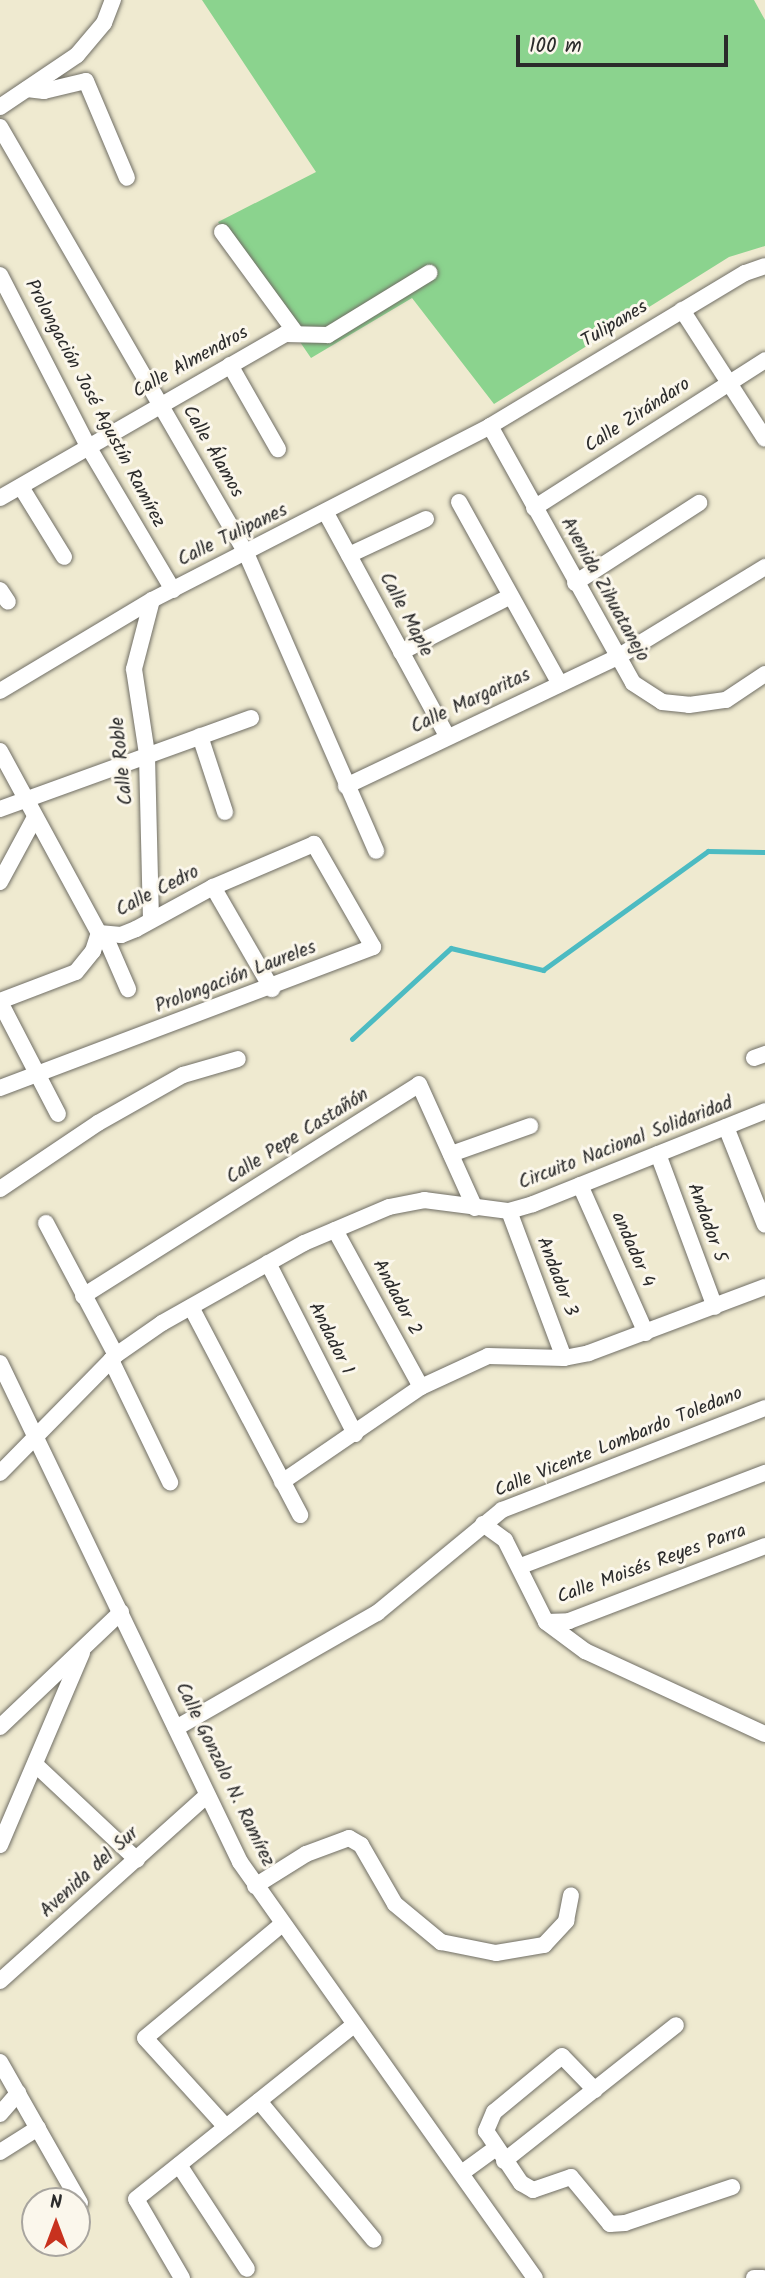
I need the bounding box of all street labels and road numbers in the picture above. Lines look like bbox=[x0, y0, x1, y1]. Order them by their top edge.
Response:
street label: Prolongación José Agustín Ramírez bbox=[19, 276, 169, 532]
street label: Tulipanes bbox=[578, 296, 652, 354]
street label: Calle Almendros bbox=[129, 322, 253, 404]
street label: Calle Zirándaro bbox=[581, 374, 695, 458]
street label: Calle Álamos bbox=[176, 402, 248, 502]
street label: Calle Tulipanes bbox=[175, 500, 291, 572]
street label: Avenida Zihuatanejo bbox=[555, 514, 653, 666]
street label: Calle Maple bbox=[373, 569, 437, 661]
street label: Calle Margaritas bbox=[408, 664, 534, 740]
street label: Calle Roble bbox=[107, 716, 139, 806]
street label: Calle Cedro bbox=[113, 861, 203, 923]
street label: Prolongación Laureles bbox=[152, 937, 320, 1019]
street label: Calle Pepe Castañón bbox=[223, 1084, 373, 1190]
street label: Circuito Nacional Solidaridad bbox=[516, 1093, 736, 1195]
street label: Andador 5 bbox=[681, 1180, 731, 1266]
street label: andador 4 bbox=[605, 1209, 659, 1291]
street label: Andador 3 bbox=[530, 1234, 582, 1320]
street label: Andador 2 bbox=[366, 1256, 426, 1340]
street label: Andador 1 bbox=[302, 1299, 358, 1379]
street label: Calle Vicente Lombardo Toledano bbox=[492, 1383, 746, 1503]
street label: Calle Moisés Reyes Parra bbox=[554, 1520, 750, 1610]
street label: Calle Gonzalo N. Ramírez bbox=[169, 1679, 279, 1871]
street label: Avenida del Sur bbox=[36, 1823, 144, 1923]

